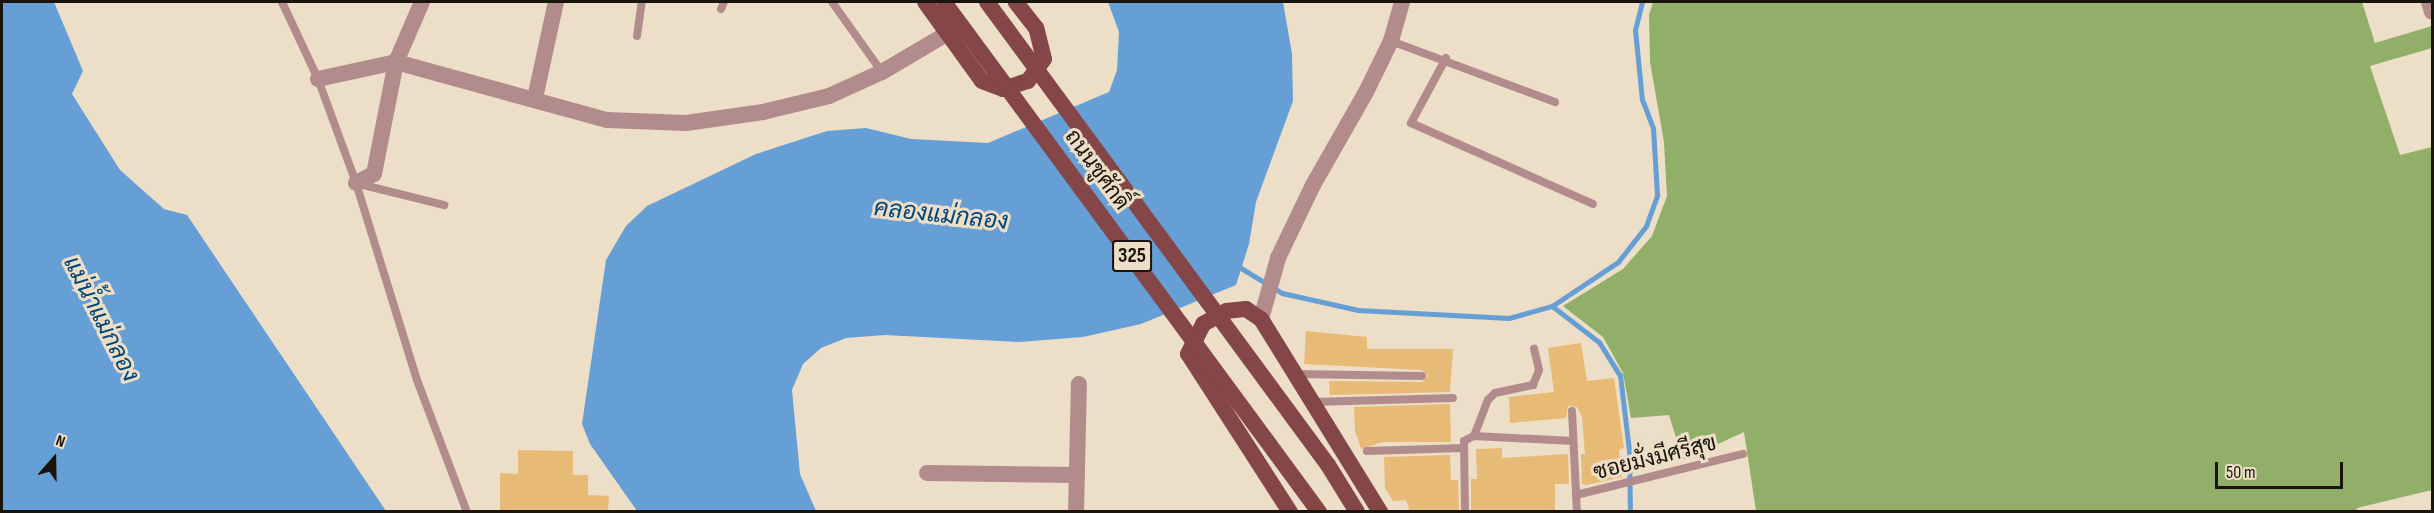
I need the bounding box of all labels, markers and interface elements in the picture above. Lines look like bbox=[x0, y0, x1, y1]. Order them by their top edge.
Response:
street label: ถนนชูศักดิ์ bbox=[1059, 125, 1135, 215]
water label: คลองแม่กลอง bbox=[872, 194, 1010, 236]
road number: 325 bbox=[1111, 238, 1153, 274]
water label: แม่น้ำแม่กลอง bbox=[57, 251, 145, 387]
north arrow bbox=[24, 429, 84, 489]
street label: ซอยมั่งมีศรีสุข bbox=[1591, 430, 1719, 486]
text: N bbox=[53, 431, 68, 452]
scale bar bbox=[2218, 450, 2346, 488]
text: 50 m bbox=[2226, 462, 2256, 483]

